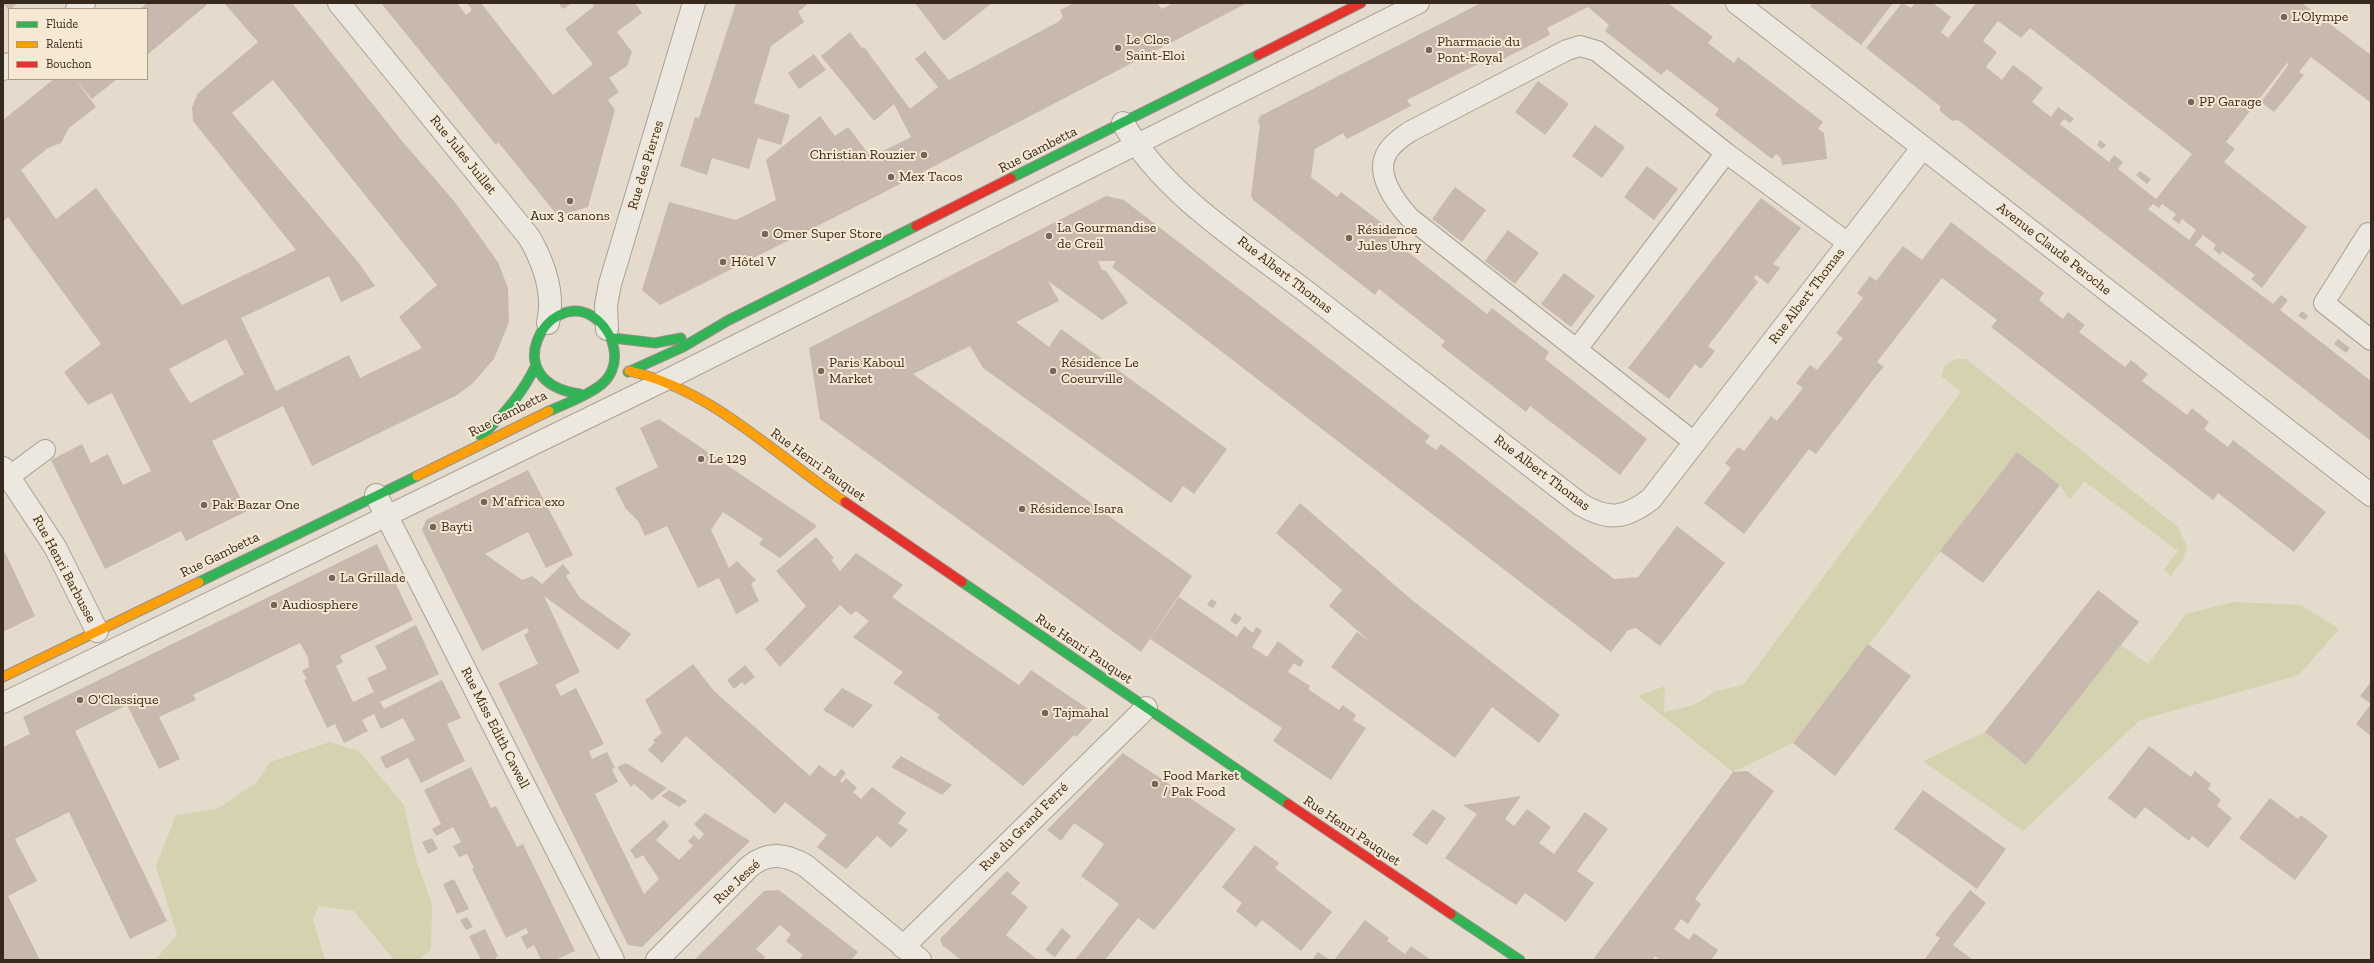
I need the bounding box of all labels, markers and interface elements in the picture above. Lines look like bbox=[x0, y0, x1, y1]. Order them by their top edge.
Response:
legend bbox=[8, 8, 148, 80]
place label: L'Olympe bbox=[2292, 9, 2348, 25]
marker: L'Olympe bbox=[2279, 12, 2289, 22]
text: Fluide bbox=[46, 17, 78, 31]
place label: Le Clos Saint-Eloi bbox=[1126, 32, 1185, 64]
place label: Pharmacie du Pont-Royal bbox=[1437, 34, 1520, 66]
text: Ralenti bbox=[46, 37, 83, 51]
marker: Le Clos Saint-Eloi bbox=[1113, 43, 1123, 53]
marker: Pharmacie du Pont-Royal bbox=[1424, 45, 1434, 55]
text: Bouchon bbox=[46, 57, 91, 71]
place label: PP Garage bbox=[2199, 94, 2261, 110]
marker: PP Garage bbox=[2186, 97, 2196, 107]
street label: Rue Jules Juillet bbox=[426, 112, 500, 198]
street label: Rue des Pierres bbox=[624, 118, 668, 212]
street label: Rue Gambetta bbox=[996, 123, 1080, 177]
place label: Christian Rouzier bbox=[810, 147, 916, 163]
marker: Christian Rouzier bbox=[919, 150, 929, 160]
place label: Mex Tacos bbox=[899, 169, 963, 185]
marker: Mex Tacos bbox=[886, 172, 896, 182]
marker: Aux 3 canons bbox=[565, 196, 575, 206]
street label: Avenue Claude Peroche bbox=[1993, 199, 2115, 299]
place label: Aux 3 canons bbox=[530, 208, 610, 224]
place label: La Gourmandise de Creil bbox=[1057, 220, 1156, 252]
place label: Résidence Jules Uhry bbox=[1357, 222, 1421, 254]
place label: Omer Super Store bbox=[773, 226, 882, 242]
marker: Omer Super Store bbox=[760, 229, 770, 239]
marker: La Gourmandise de Creil bbox=[1044, 231, 1054, 241]
street label: Rue Albert Thomas bbox=[1234, 233, 1336, 317]
marker: Résidence Jules Uhry bbox=[1344, 233, 1354, 243]
street label: Rue Albert Thomas bbox=[1765, 245, 1849, 347]
place label: Hôtel V bbox=[731, 254, 776, 270]
marker: Hôtel V bbox=[718, 257, 728, 267]
place label: Paris Kaboul Market bbox=[829, 355, 905, 388]
place label: Résidence Le Coeurville bbox=[1061, 355, 1139, 388]
marker: Paris Kaboul Market bbox=[816, 366, 826, 376]
marker: Résidence Le Coeurville bbox=[1048, 366, 1058, 376]
street label: Rue Gambetta bbox=[466, 387, 550, 441]
street label: Rue Henri Pauquet bbox=[767, 425, 869, 505]
street label: Rue Albert Thomas bbox=[1491, 431, 1593, 515]
place label: Le 129 bbox=[709, 451, 746, 467]
marker: Le 129 bbox=[696, 454, 706, 464]
place label: M'africa exo bbox=[492, 494, 565, 510]
place label: Pak Bazar One bbox=[212, 497, 300, 513]
marker: M'africa exo bbox=[479, 497, 489, 507]
marker: Pak Bazar One bbox=[199, 500, 209, 510]
place label: Résidence Isara bbox=[1030, 501, 1124, 517]
marker: Résidence Isara bbox=[1017, 504, 1027, 514]
street label: Rue Henri Barbusse bbox=[29, 512, 99, 626]
place label: Bayti bbox=[441, 519, 472, 535]
marker: Bayti bbox=[428, 522, 438, 532]
street label: Rue Gambetta bbox=[178, 529, 262, 581]
place label: La Grillade bbox=[340, 570, 406, 586]
marker: La Grillade bbox=[327, 573, 337, 583]
place label: Audiosphere bbox=[282, 597, 358, 613]
marker: Audiosphere bbox=[269, 600, 279, 610]
street label: Rue Henri Pauquet bbox=[1032, 610, 1136, 688]
street label: Rue Miss Edith Cawell bbox=[457, 664, 533, 792]
place label: O'Classique bbox=[88, 692, 159, 708]
marker: O'Classique bbox=[75, 695, 85, 705]
place label: Tajmahal bbox=[1053, 705, 1109, 721]
marker: Tajmahal bbox=[1040, 708, 1050, 718]
place label: Food Market / Pak Food bbox=[1163, 768, 1239, 800]
street label: Rue du Grand Ferré bbox=[976, 779, 1072, 875]
marker: Food Market / Pak Food bbox=[1150, 779, 1160, 789]
street label: Rue Henri Pauquet bbox=[1300, 792, 1404, 870]
street label: Rue Jessé bbox=[710, 856, 764, 908]

